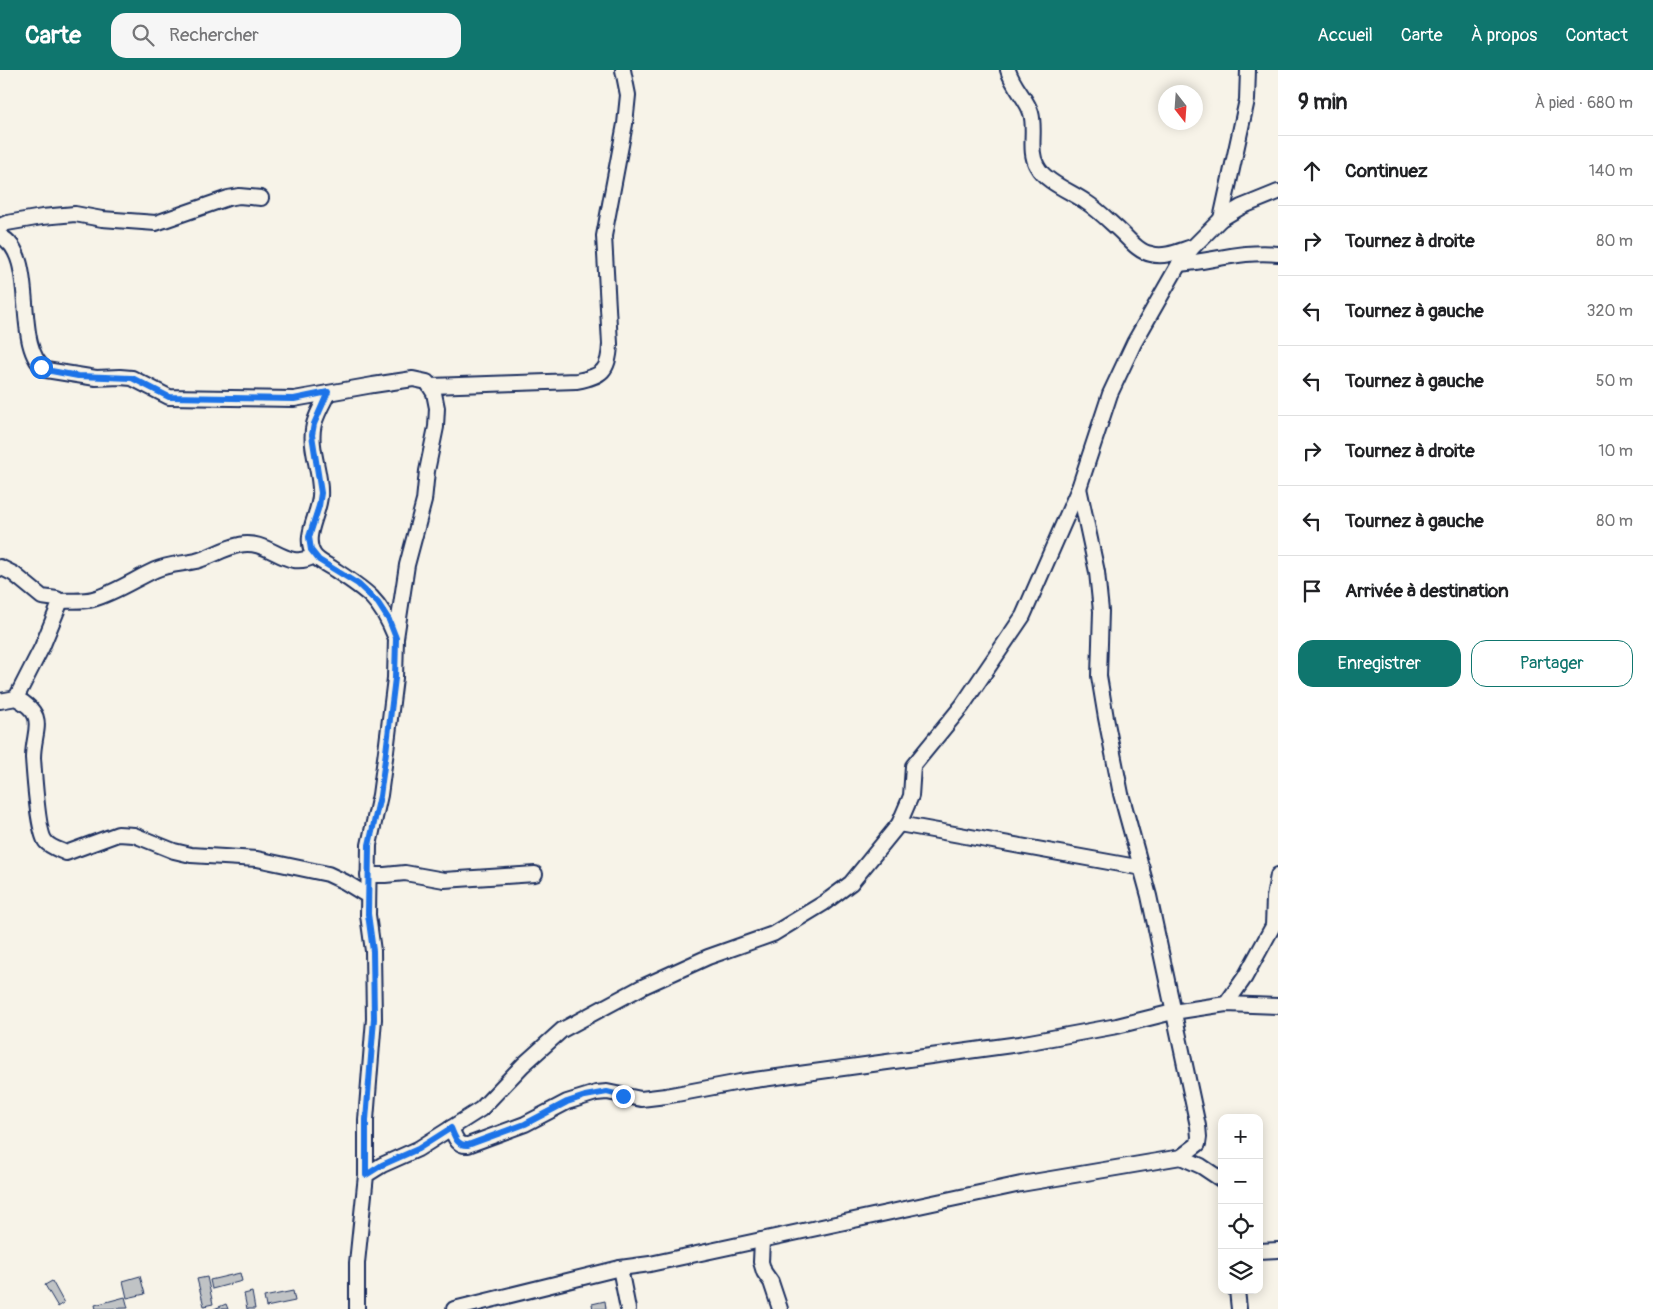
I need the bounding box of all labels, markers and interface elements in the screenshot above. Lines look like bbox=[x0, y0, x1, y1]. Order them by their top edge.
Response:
search box bbox=[111, 13, 461, 58]
text: Carte bbox=[25, 21, 81, 50]
icon: search bbox=[129, 21, 157, 49]
text: Rechercher bbox=[169, 23, 259, 47]
text: Accueil bbox=[1317, 24, 1373, 47]
text: Carte bbox=[1401, 24, 1443, 47]
text: À propos bbox=[1471, 24, 1537, 47]
text: Contact bbox=[1565, 24, 1628, 47]
north arrow bbox=[1158, 85, 1203, 130]
text: 9 min bbox=[1298, 89, 1347, 116]
text: À pied · 680 m bbox=[1535, 93, 1633, 113]
icon: ahead bbox=[1298, 157, 1326, 185]
text: Continuez bbox=[1345, 159, 1428, 183]
text: 140 m bbox=[1589, 161, 1633, 181]
icon: right bbox=[1298, 227, 1326, 255]
text: Tournez à droite bbox=[1345, 229, 1475, 253]
text: 80 m bbox=[1596, 231, 1633, 251]
icon: left bbox=[1298, 297, 1326, 325]
text: Tournez à gauche bbox=[1345, 299, 1484, 323]
text: 320 m bbox=[1587, 301, 1633, 321]
route start bbox=[30, 356, 53, 379]
icon: left bbox=[1298, 367, 1326, 395]
text: Tournez à gauche bbox=[1345, 369, 1484, 393]
text: 50 m bbox=[1596, 371, 1633, 391]
icon: right bbox=[1298, 437, 1326, 465]
text: Tournez à droite bbox=[1345, 439, 1475, 463]
text: 10 m bbox=[1598, 441, 1633, 461]
icon: left bbox=[1298, 507, 1326, 535]
text: Tournez à gauche bbox=[1345, 509, 1484, 533]
text: 80 m bbox=[1596, 511, 1633, 531]
icon: arrive bbox=[1298, 577, 1326, 605]
text: Arrivée à destination bbox=[1345, 579, 1509, 603]
button: Enregistrer bbox=[1298, 640, 1461, 687]
button: Partager bbox=[1471, 640, 1633, 687]
route end bbox=[612, 1085, 635, 1108]
map controls bbox=[1218, 1114, 1263, 1294]
button: + bbox=[1218, 1114, 1263, 1159]
button: − bbox=[1218, 1159, 1263, 1204]
button: locate bbox=[1218, 1204, 1263, 1249]
button: layers bbox=[1218, 1249, 1263, 1294]

